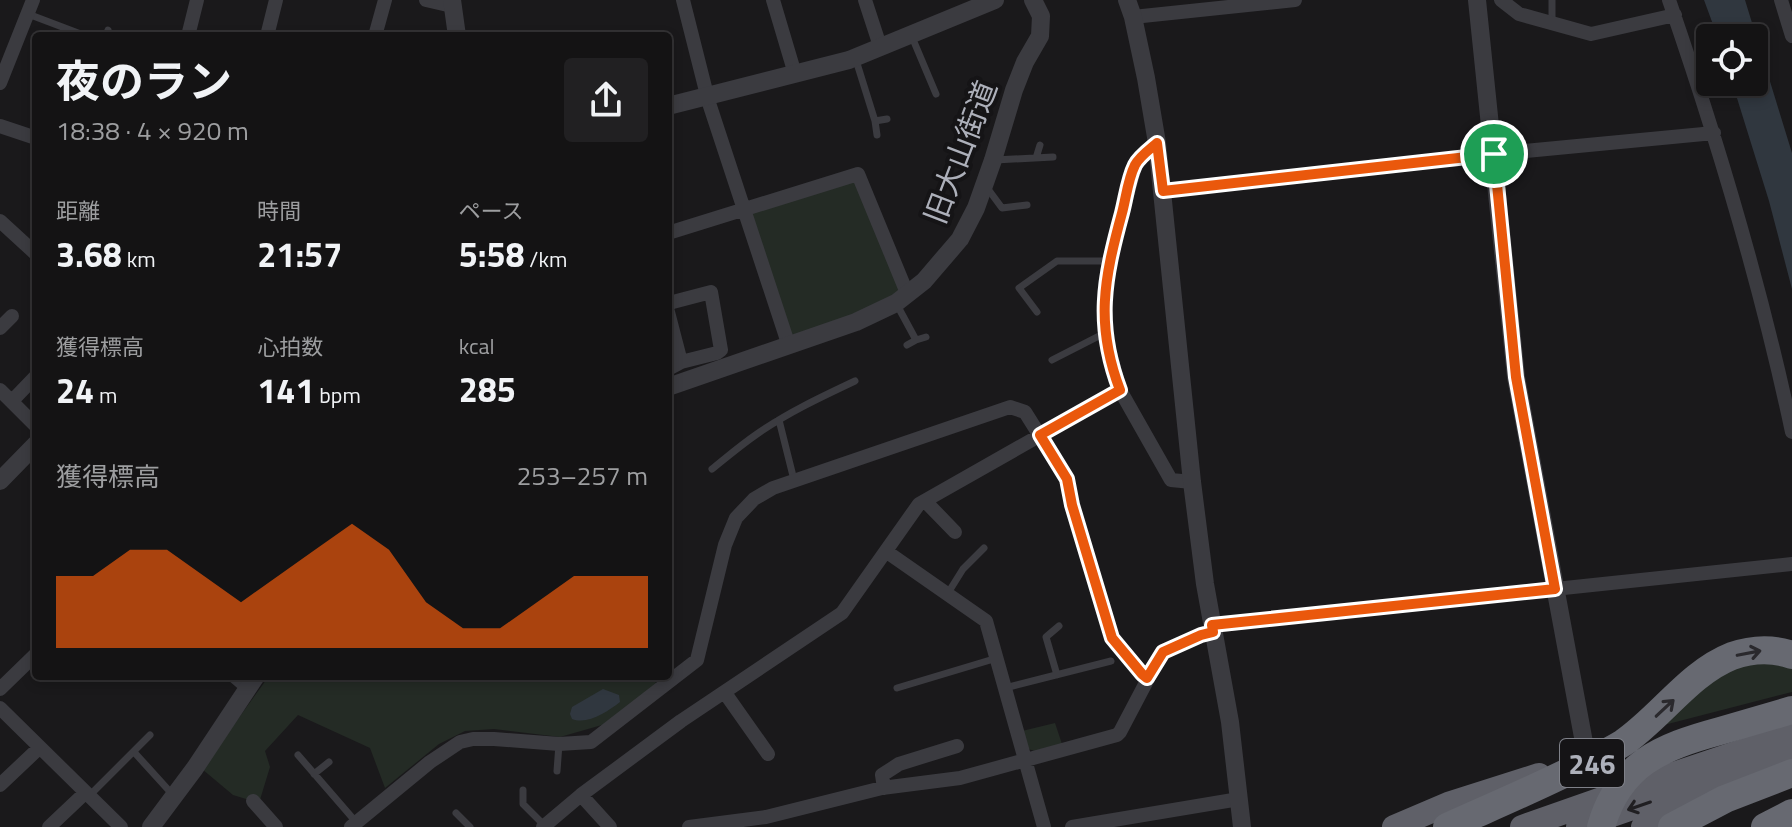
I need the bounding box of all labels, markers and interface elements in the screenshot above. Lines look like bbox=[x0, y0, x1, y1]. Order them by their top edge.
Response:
map controls bbox=[1696, 24, 1768, 96]
button: locate bbox=[1696, 24, 1768, 96]
text: 夜のラン bbox=[56, 47, 232, 114]
button: share bbox=[564, 58, 648, 142]
street label: 旧大山街道 bbox=[912, 74, 1008, 230]
text: 18:38 · 4 × 920 m bbox=[56, 111, 249, 150]
pin bbox=[1460, 120, 1528, 188]
icon: arrive bbox=[1472, 132, 1516, 176]
text: 距離 bbox=[56, 194, 100, 228]
text: 時間 bbox=[257, 194, 301, 228]
text: ペース bbox=[459, 194, 524, 228]
text: 3.68 bbox=[56, 228, 122, 280]
text: 21:57 bbox=[257, 228, 342, 280]
text: 5:58 bbox=[459, 228, 524, 280]
text: km bbox=[122, 242, 156, 276]
text: /km bbox=[524, 242, 567, 276]
text: kcal bbox=[459, 329, 495, 363]
text: 獲得標高 bbox=[56, 330, 144, 364]
text: 心拍数 bbox=[257, 330, 323, 364]
text: 285 bbox=[459, 363, 516, 415]
text: 24 bbox=[56, 364, 94, 416]
text: 141 bbox=[257, 364, 314, 416]
text: m bbox=[94, 378, 117, 412]
text: bpm bbox=[314, 378, 361, 412]
text: 253–257 m bbox=[517, 456, 648, 495]
text: 獲得標高 bbox=[56, 457, 160, 496]
one-way arrow bbox=[1736, 644, 1761, 659]
one-way arrow bbox=[1655, 698, 1675, 717]
road number: 246 bbox=[1560, 739, 1624, 787]
one-way arrow bbox=[1628, 800, 1652, 814]

